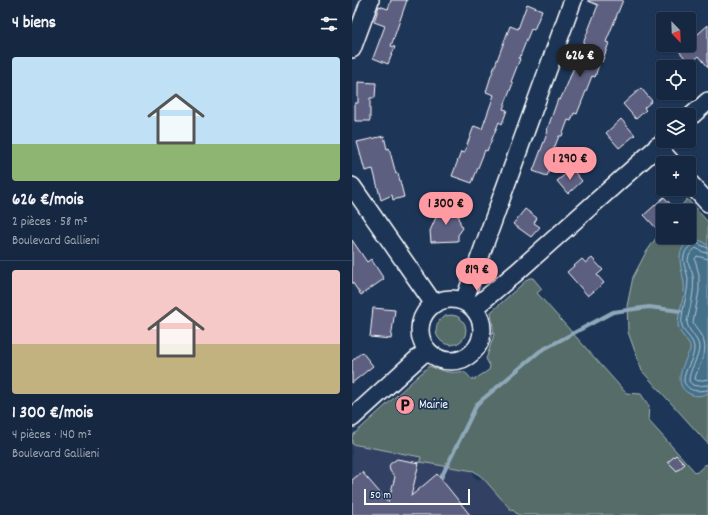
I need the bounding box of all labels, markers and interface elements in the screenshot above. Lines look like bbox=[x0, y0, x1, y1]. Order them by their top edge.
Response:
text: 4 biens bbox=[12, 12, 56, 36]
north arrow bbox=[656, 12, 696, 52]
map controls bbox=[656, 12, 696, 244]
icon: filters bbox=[318, 13, 340, 35]
pin: 626 € bbox=[552, 44, 608, 78]
text: 626 € bbox=[566, 47, 594, 66]
button: locate bbox=[656, 60, 696, 100]
icon: home bbox=[140, 83, 212, 155]
button: layers bbox=[656, 108, 696, 148]
pin: 1 290 € bbox=[533, 147, 607, 181]
text: 1 290 € bbox=[553, 150, 587, 169]
button: + bbox=[656, 156, 696, 196]
text: 626 €/mois bbox=[12, 189, 84, 213]
pin: 1 300 € bbox=[409, 192, 483, 226]
text: 1 300 € bbox=[428, 195, 464, 214]
button: − bbox=[656, 204, 696, 244]
text: 2 pièces · 58 m² bbox=[12, 213, 88, 232]
text: Boulevard Gallieni bbox=[12, 232, 99, 251]
pin: 819 € bbox=[449, 258, 505, 292]
text: 819 € bbox=[465, 261, 489, 280]
icon: home bbox=[140, 296, 212, 368]
parking icon: Mairie bbox=[394, 394, 416, 416]
place label: Mairie bbox=[419, 396, 448, 415]
text: 1 300 €/mois bbox=[12, 402, 93, 426]
text: 4 pièces · 140 m² bbox=[12, 426, 92, 445]
text: Boulevard Gallieni bbox=[12, 445, 99, 464]
scale bar bbox=[364, 487, 470, 506]
text: 50 m bbox=[370, 488, 391, 504]

